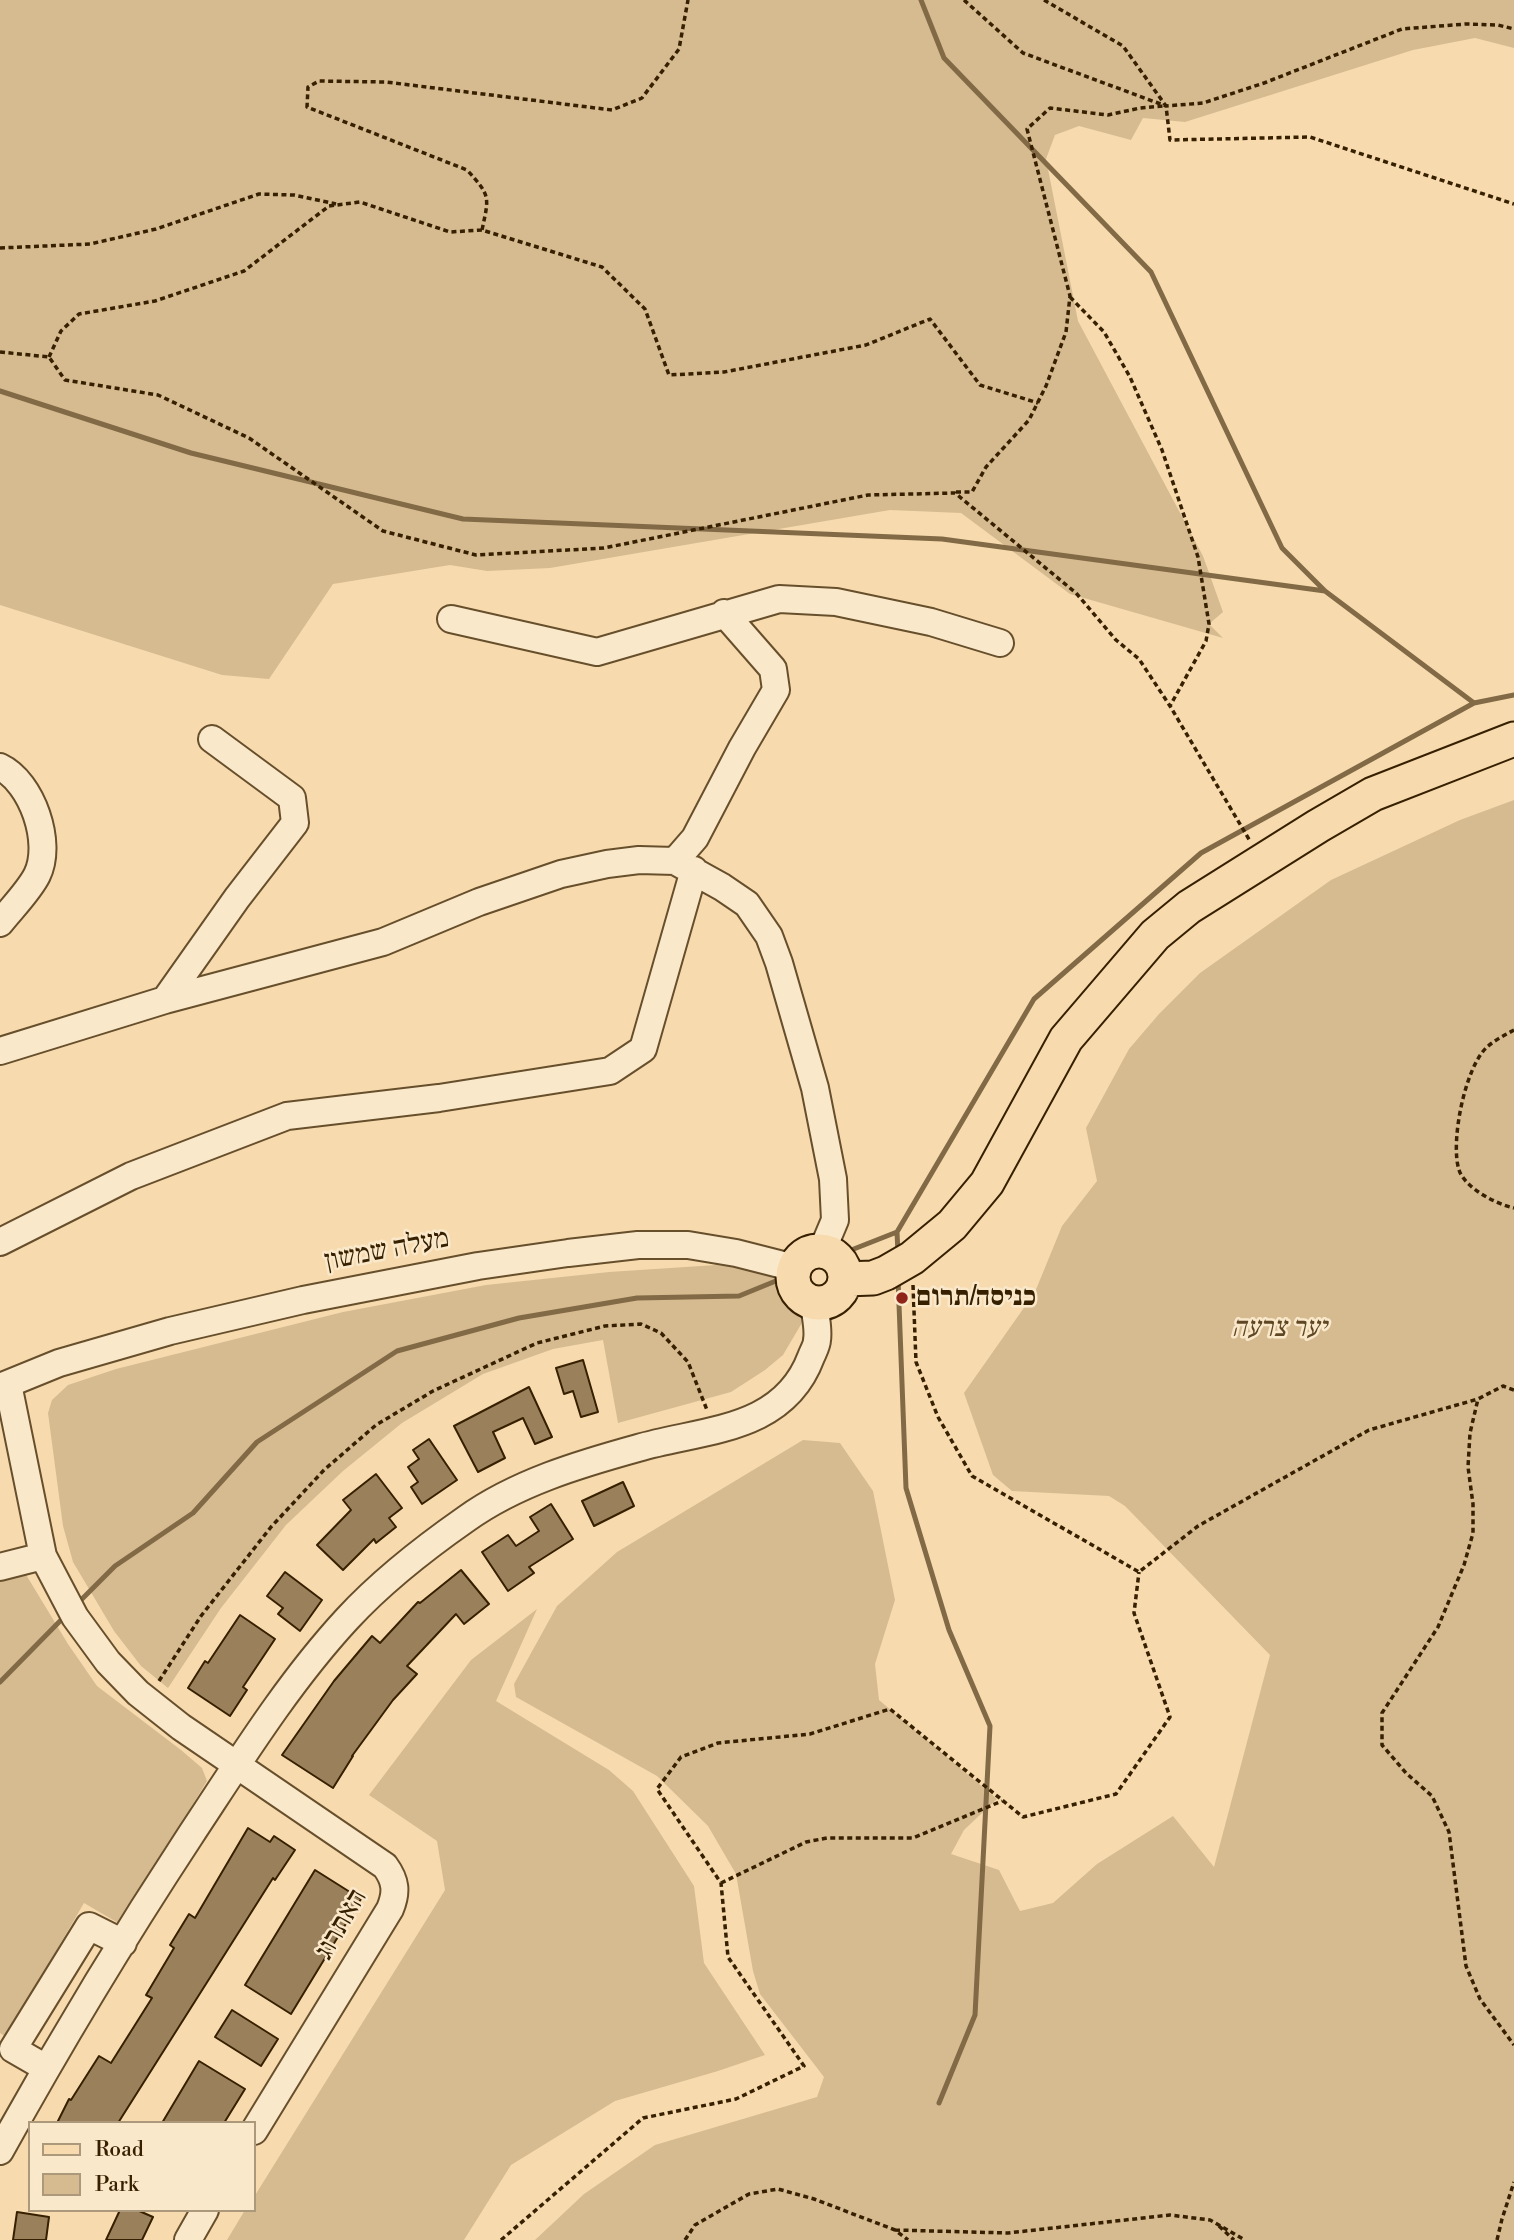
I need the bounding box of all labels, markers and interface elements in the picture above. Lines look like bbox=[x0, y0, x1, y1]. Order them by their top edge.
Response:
street label: מעלה שמשון bbox=[322, 1222, 452, 1280]
place label: כניסה/תרום bbox=[916, 1281, 1036, 1315]
marker: כניסה/תרום bbox=[894, 1290, 910, 1306]
park label: יער צרעה bbox=[1232, 1312, 1326, 1346]
street label: האתרוג bbox=[308, 1884, 376, 1966]
legend bbox=[28, 2121, 256, 2212]
text: Road bbox=[95, 2137, 144, 2163]
text: Park bbox=[95, 2172, 139, 2198]

